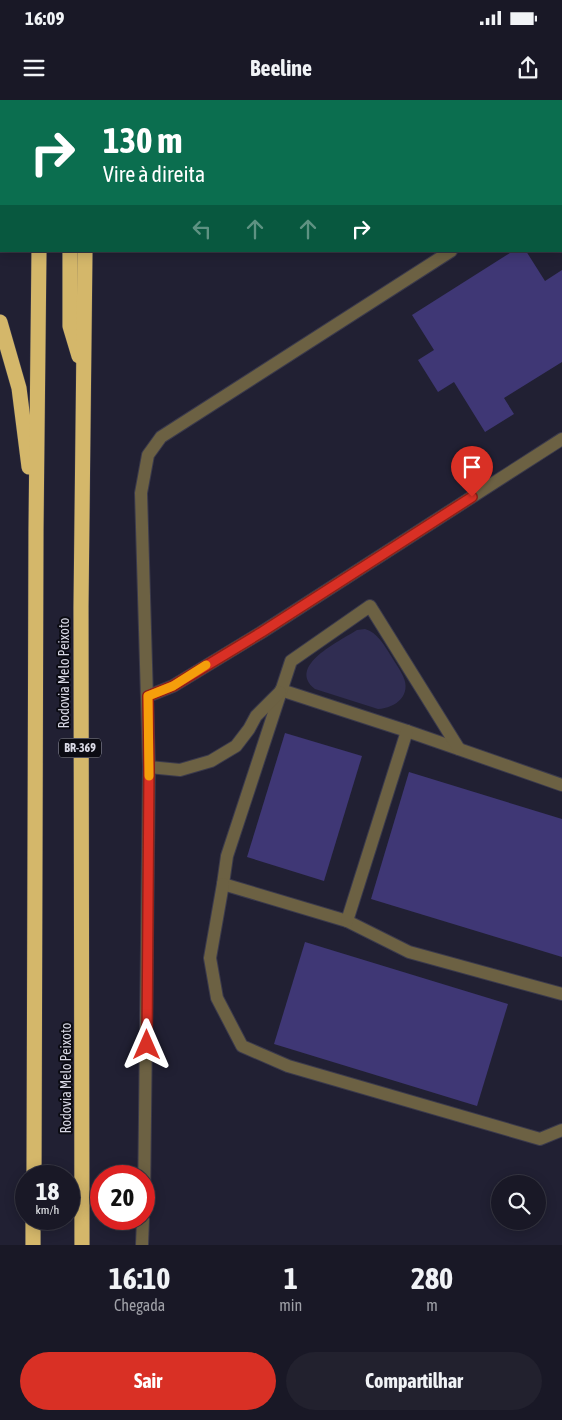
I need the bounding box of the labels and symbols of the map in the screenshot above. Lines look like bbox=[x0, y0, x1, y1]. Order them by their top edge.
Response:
pin bbox=[451, 446, 493, 497]
street label: Rodovia Melo Peixoto bbox=[56, 618, 72, 728]
road number: BR-369 bbox=[59, 738, 101, 758]
position arrow bbox=[120, 1018, 172, 1070]
street label: Rodovia Melo Peixoto bbox=[58, 1023, 74, 1133]
speed limit sign: 20 bbox=[90, 1165, 155, 1230]

